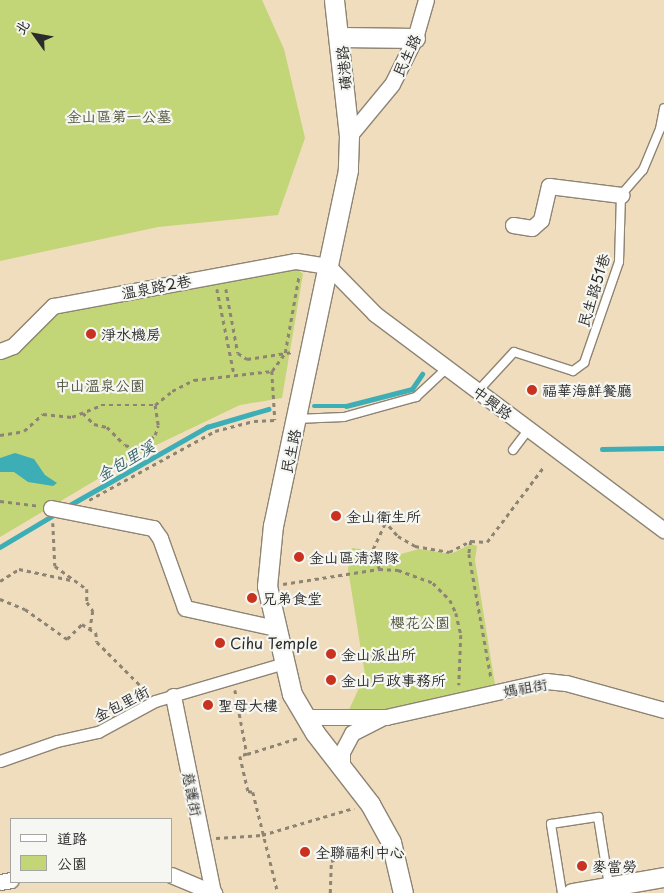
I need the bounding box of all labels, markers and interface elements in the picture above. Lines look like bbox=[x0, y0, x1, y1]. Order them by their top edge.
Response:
north arrow bbox=[10, 10, 60, 60]
text: 北 bbox=[9, 15, 34, 38]
street label: 民生路 bbox=[388, 31, 424, 79]
street label: 磺港路 bbox=[332, 45, 354, 91]
park label: 金山區第一公墓 bbox=[67, 107, 171, 125]
street label: 民生路51巷 bbox=[573, 251, 613, 329]
street label: 溫泉路2巷 bbox=[120, 270, 192, 302]
place label: 淨水機房 bbox=[101, 325, 161, 343]
marker: 淨水機房 bbox=[85, 328, 97, 340]
park label: 中山溫泉公園 bbox=[55, 376, 145, 394]
street label: 中興路 bbox=[470, 381, 516, 423]
place label: 福華海鮮餐廳 bbox=[542, 381, 632, 399]
marker: 福華海鮮餐廳 bbox=[526, 384, 538, 396]
street label: 民生路 bbox=[277, 427, 303, 475]
water label: 金包里溪 bbox=[92, 436, 158, 484]
place label: 金山衛生所 bbox=[346, 507, 421, 525]
marker: 金山衛生所 bbox=[330, 510, 342, 522]
place label: 金山區清潔隊 bbox=[309, 548, 399, 566]
marker: 金山區清潔隊 bbox=[293, 551, 305, 563]
place label: 兄弟食堂 bbox=[262, 589, 322, 607]
marker: 兄弟食堂 bbox=[246, 592, 258, 604]
park label: 櫻花公園 bbox=[390, 613, 450, 631]
place label: Cihu Temple bbox=[230, 634, 318, 652]
marker: Cihu Temple bbox=[214, 637, 226, 649]
place label: 金山派出所 bbox=[341, 645, 416, 663]
marker: 金山派出所 bbox=[325, 648, 337, 660]
place label: 金山戶政事務所 bbox=[341, 671, 446, 689]
marker: 金山戶政事務所 bbox=[325, 674, 337, 686]
street label: 媽祖街 bbox=[501, 674, 549, 700]
street label: 金包里街 bbox=[90, 681, 152, 725]
place label: 聖母大樓 bbox=[218, 696, 278, 714]
marker: 聖母大樓 bbox=[202, 699, 214, 711]
street label: 慈護街 bbox=[180, 770, 206, 818]
legend bbox=[10, 818, 172, 883]
text: 道路 bbox=[57, 826, 87, 849]
place label: 全聯福利中心 bbox=[315, 843, 405, 861]
marker: 全聯福利中心 bbox=[299, 846, 311, 858]
text: 公園 bbox=[57, 851, 87, 874]
place label: 麥當勞 bbox=[592, 857, 637, 875]
marker: 麥當勞 bbox=[576, 860, 588, 872]

